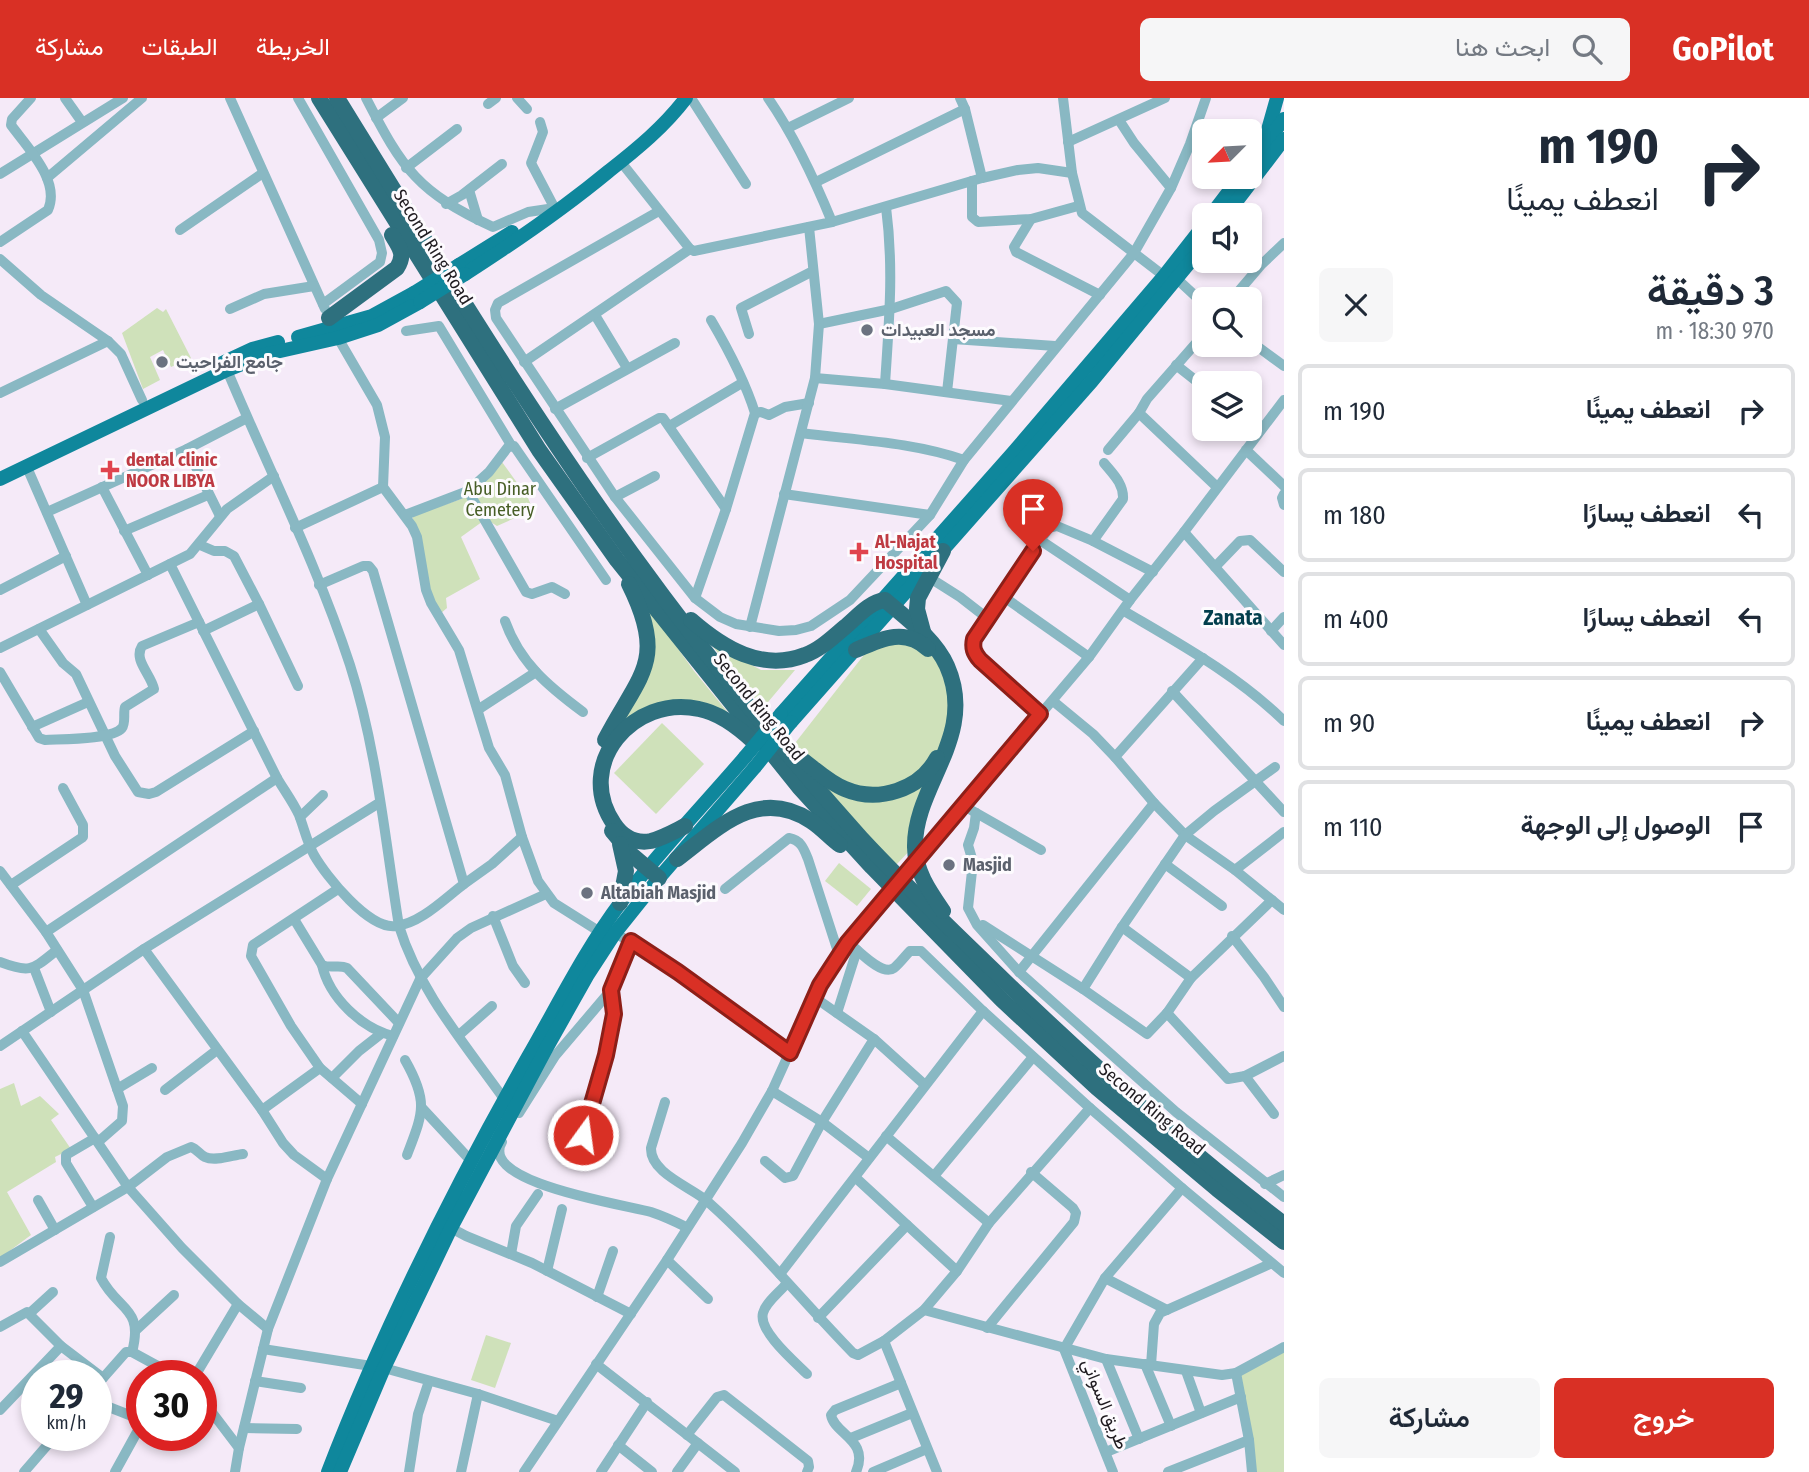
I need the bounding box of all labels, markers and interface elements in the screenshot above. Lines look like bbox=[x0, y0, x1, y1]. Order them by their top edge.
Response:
search box bbox=[1140, 18, 1630, 81]
text: GoPilot bbox=[1672, 29, 1774, 69]
icon: search bbox=[1568, 30, 1606, 68]
text: ابحث هنا bbox=[1455, 32, 1550, 63]
text: مشاركة bbox=[35, 33, 103, 61]
text: الطبقات bbox=[141, 33, 218, 61]
text: الخريطة bbox=[256, 33, 330, 61]
text: 190 m bbox=[1539, 117, 1659, 176]
north arrow bbox=[1192, 119, 1262, 189]
map controls bbox=[1192, 119, 1262, 441]
icon: right bbox=[1683, 126, 1774, 217]
text: انعطف يمينًا bbox=[1506, 180, 1659, 218]
street label: Second Ring Road bbox=[389, 185, 477, 309]
button: sound bbox=[1192, 203, 1262, 273]
text: 3 دقيقة bbox=[1647, 266, 1774, 316]
button: close bbox=[1319, 268, 1393, 342]
button: search bbox=[1192, 287, 1262, 357]
text: 970 m · 18:30 bbox=[1655, 317, 1774, 345]
place label: مسجد العبيدات bbox=[881, 319, 996, 341]
marker: مسجد العبيدات bbox=[859, 322, 875, 338]
place label: جامع الفراحيت bbox=[176, 351, 283, 374]
marker: جامع الفراحيت bbox=[154, 354, 170, 370]
button: layers bbox=[1192, 371, 1262, 441]
icon: right bbox=[1732, 392, 1770, 430]
text: انعطف يمينًا bbox=[1586, 394, 1711, 425]
text: 190 m bbox=[1323, 396, 1385, 427]
place label: dental clinic NOOR LIBYA bbox=[126, 449, 217, 492]
marker: dental clinic NOOR LIBYA bbox=[100, 460, 120, 480]
park label: Abu Dinar Cemetery bbox=[464, 478, 537, 521]
pin bbox=[1003, 479, 1063, 551]
icon: arrive bbox=[1014, 490, 1052, 528]
icon: left bbox=[1732, 496, 1770, 534]
text: انعطف يسارًا bbox=[1583, 498, 1711, 529]
text: 180 m bbox=[1323, 500, 1386, 531]
place label: Al-Najat Hospital bbox=[874, 531, 938, 574]
marker: Al-Najat Hospital bbox=[849, 542, 869, 562]
icon: left bbox=[1732, 600, 1770, 638]
text: انعطف يسارًا bbox=[1583, 602, 1711, 633]
text: 400 m bbox=[1323, 604, 1389, 635]
district label: Zanata bbox=[1203, 605, 1263, 631]
street label: Second Ring Road bbox=[709, 649, 809, 765]
icon: right bbox=[1732, 704, 1770, 742]
text: انعطف يمينًا bbox=[1586, 706, 1711, 737]
text: 90 m bbox=[1323, 708, 1375, 739]
icon: arrive bbox=[1732, 808, 1770, 846]
text: الوصول إلى الوجهة bbox=[1520, 810, 1711, 841]
text: 110 m bbox=[1323, 812, 1383, 843]
place label: Masjid bbox=[963, 854, 1012, 876]
marker: Masjid bbox=[941, 857, 957, 873]
place label: Altabiah Masjid bbox=[600, 882, 716, 904]
marker: Altabiah Masjid bbox=[579, 885, 595, 901]
street label: Second Ring Road bbox=[1094, 1058, 1210, 1160]
position arrow bbox=[546, 1098, 620, 1172]
street label: طريق السواني bbox=[1073, 1355, 1133, 1454]
speed limit sign: 30 bbox=[126, 1360, 217, 1451]
text: 29 bbox=[49, 1375, 84, 1417]
button: مشاركة bbox=[1319, 1378, 1540, 1458]
button: خروج bbox=[1554, 1378, 1774, 1458]
text: km/h bbox=[46, 1412, 87, 1434]

